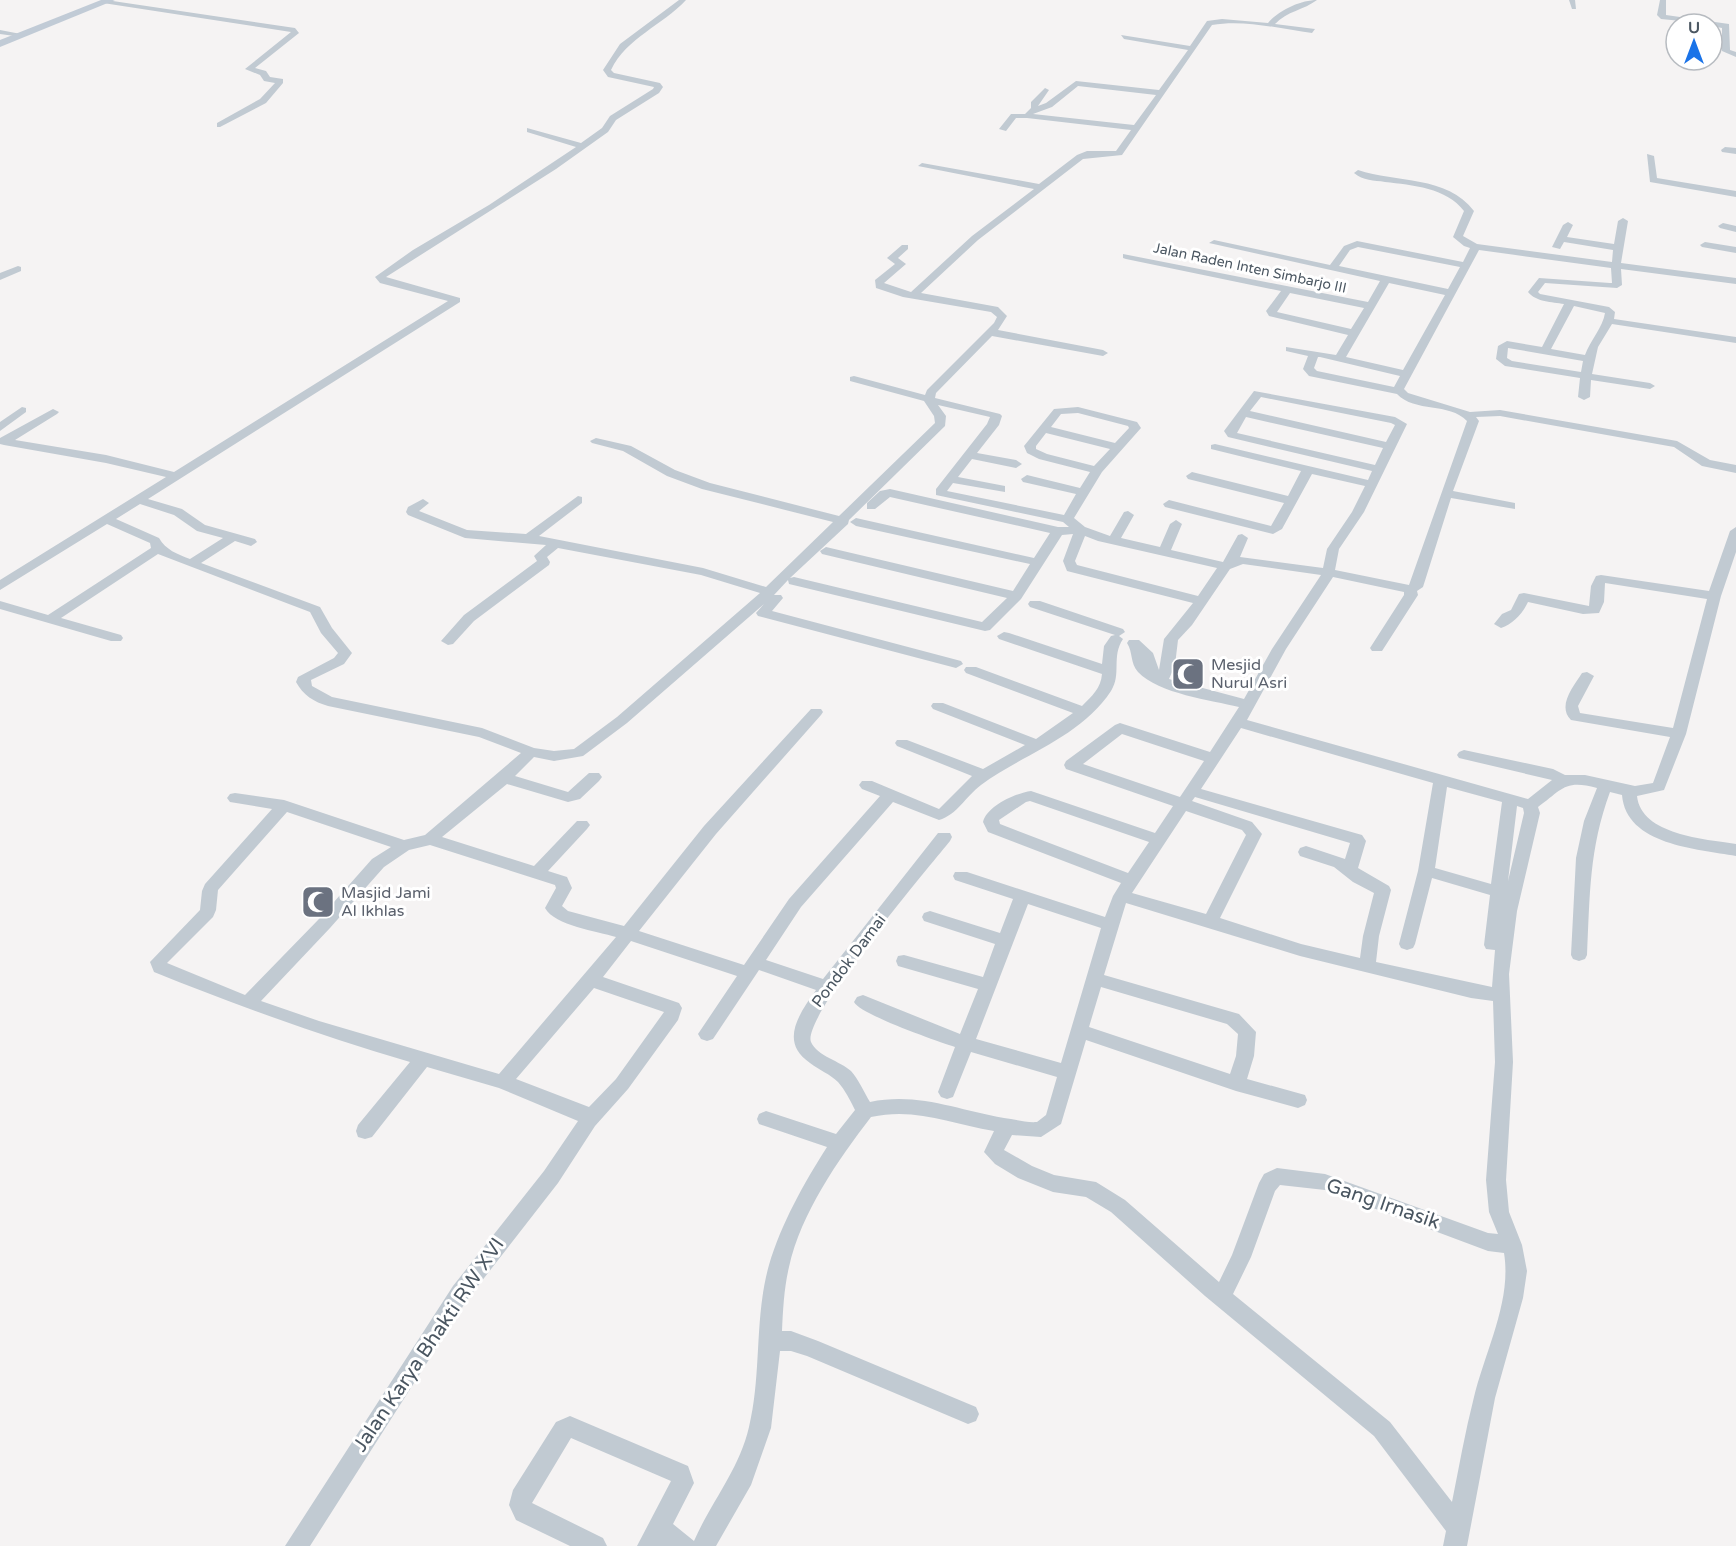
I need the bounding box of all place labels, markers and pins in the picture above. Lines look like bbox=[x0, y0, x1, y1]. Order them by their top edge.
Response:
place label: Mesjid Nurul Asri bbox=[1211, 655, 1287, 693]
mosque icon: Mesjid Nurul Asri bbox=[1170, 656, 1206, 692]
place label: Masjid Jami Al Ikhlas bbox=[341, 883, 431, 921]
mosque icon: Masjid Jami Al Ikhlas bbox=[300, 884, 336, 920]

